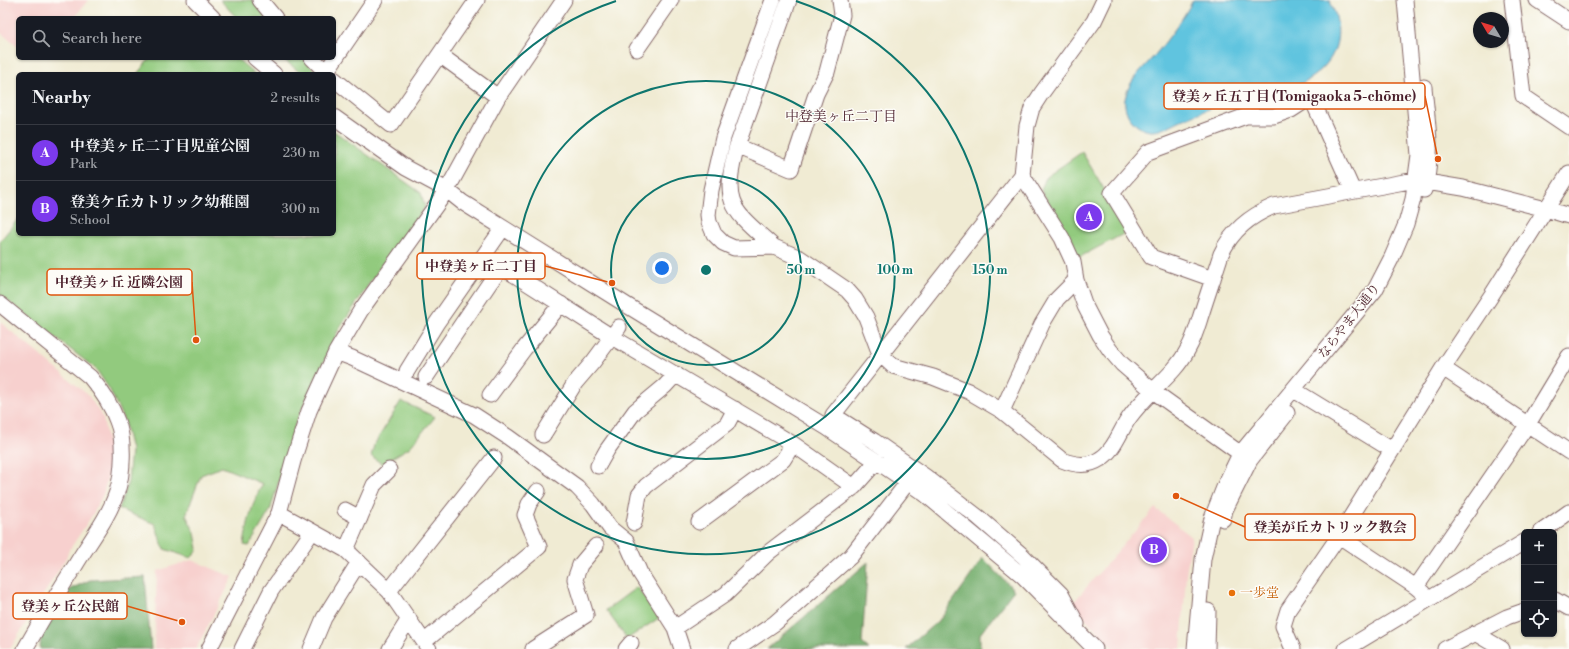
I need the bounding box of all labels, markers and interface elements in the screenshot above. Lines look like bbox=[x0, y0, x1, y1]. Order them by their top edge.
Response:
north arrow bbox=[1473, 12, 1509, 48]
search box bbox=[16, 16, 336, 60]
icon: search bbox=[30, 27, 52, 49]
text: Search here bbox=[62, 29, 142, 48]
callout: 登美ヶ丘五丁目 (Tomigaoka 5-chōme) bbox=[1164, 83, 1425, 109]
text: Nearby bbox=[32, 87, 91, 109]
text: 登美ヶ丘五丁目 (Tomigaoka 5-chōme) bbox=[1172, 88, 1416, 106]
text: 2 results bbox=[271, 90, 320, 106]
district label: 中登美ヶ丘二丁目 bbox=[785, 108, 897, 126]
text: 中登美ヶ丘二丁目児童公園 bbox=[70, 137, 250, 156]
text: A bbox=[40, 145, 50, 161]
text: 230 m bbox=[283, 145, 320, 161]
text: Park bbox=[70, 156, 97, 172]
text: 登美ケ丘カトリック幼稚園 bbox=[70, 193, 249, 212]
text: B bbox=[40, 201, 50, 217]
text: 300 m bbox=[282, 201, 320, 217]
pin: A bbox=[1076, 202, 1102, 232]
text: School bbox=[70, 212, 110, 228]
callout: 中登美ヶ丘二丁目 bbox=[417, 253, 545, 279]
text: 中登美ヶ丘二丁目 bbox=[425, 258, 537, 276]
your location bbox=[652, 258, 672, 278]
centre of rings bbox=[699, 263, 713, 277]
text: 50 m bbox=[786, 263, 816, 278]
text: 100 m bbox=[877, 263, 913, 278]
text: 150 m bbox=[973, 263, 1007, 278]
callout: 中登美ヶ丘 近隣公園 bbox=[47, 269, 192, 295]
text: 中登美ヶ丘 近隣公園 bbox=[55, 274, 183, 292]
street label: ならやま大通り bbox=[1315, 280, 1383, 362]
callout: 登美が丘カトリック教会 bbox=[1245, 514, 1415, 540]
text: 登美が丘カトリック教会 bbox=[1253, 519, 1407, 537]
map controls bbox=[1521, 529, 1557, 637]
button: + bbox=[1521, 529, 1557, 565]
pin: B bbox=[1141, 535, 1167, 565]
button: − bbox=[1521, 565, 1557, 601]
place label: 一歩堂 bbox=[1240, 585, 1279, 601]
marker: 一歩堂 bbox=[1227, 588, 1237, 598]
callout: 登美ヶ丘公民館 bbox=[13, 593, 127, 619]
text: 登美ヶ丘公民館 bbox=[21, 598, 119, 616]
button: locate bbox=[1521, 601, 1557, 637]

